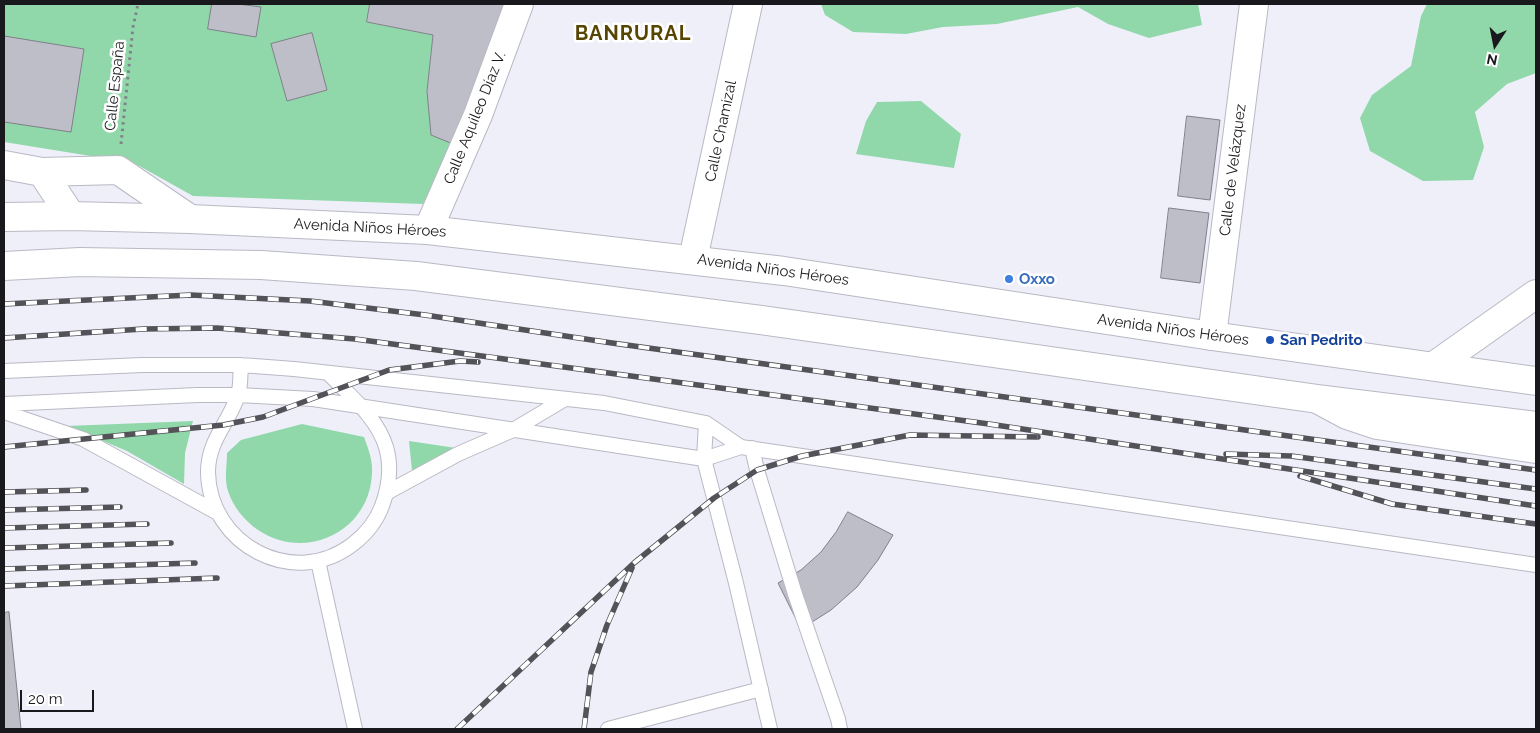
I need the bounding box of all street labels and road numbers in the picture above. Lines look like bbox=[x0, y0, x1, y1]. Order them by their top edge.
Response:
street label: Calle España bbox=[101, 40, 129, 132]
street label: Calle Aquileo Díaz V. bbox=[440, 49, 510, 187]
street label: Calle Chamizal bbox=[701, 79, 741, 183]
street label: Calle de Velázquez bbox=[1216, 103, 1250, 237]
street label: Avenida Niños Héroes bbox=[293, 215, 447, 241]
street label: Avenida Niños Héroes bbox=[696, 250, 850, 290]
street label: Avenida Niños Héroes bbox=[1096, 310, 1250, 350]

